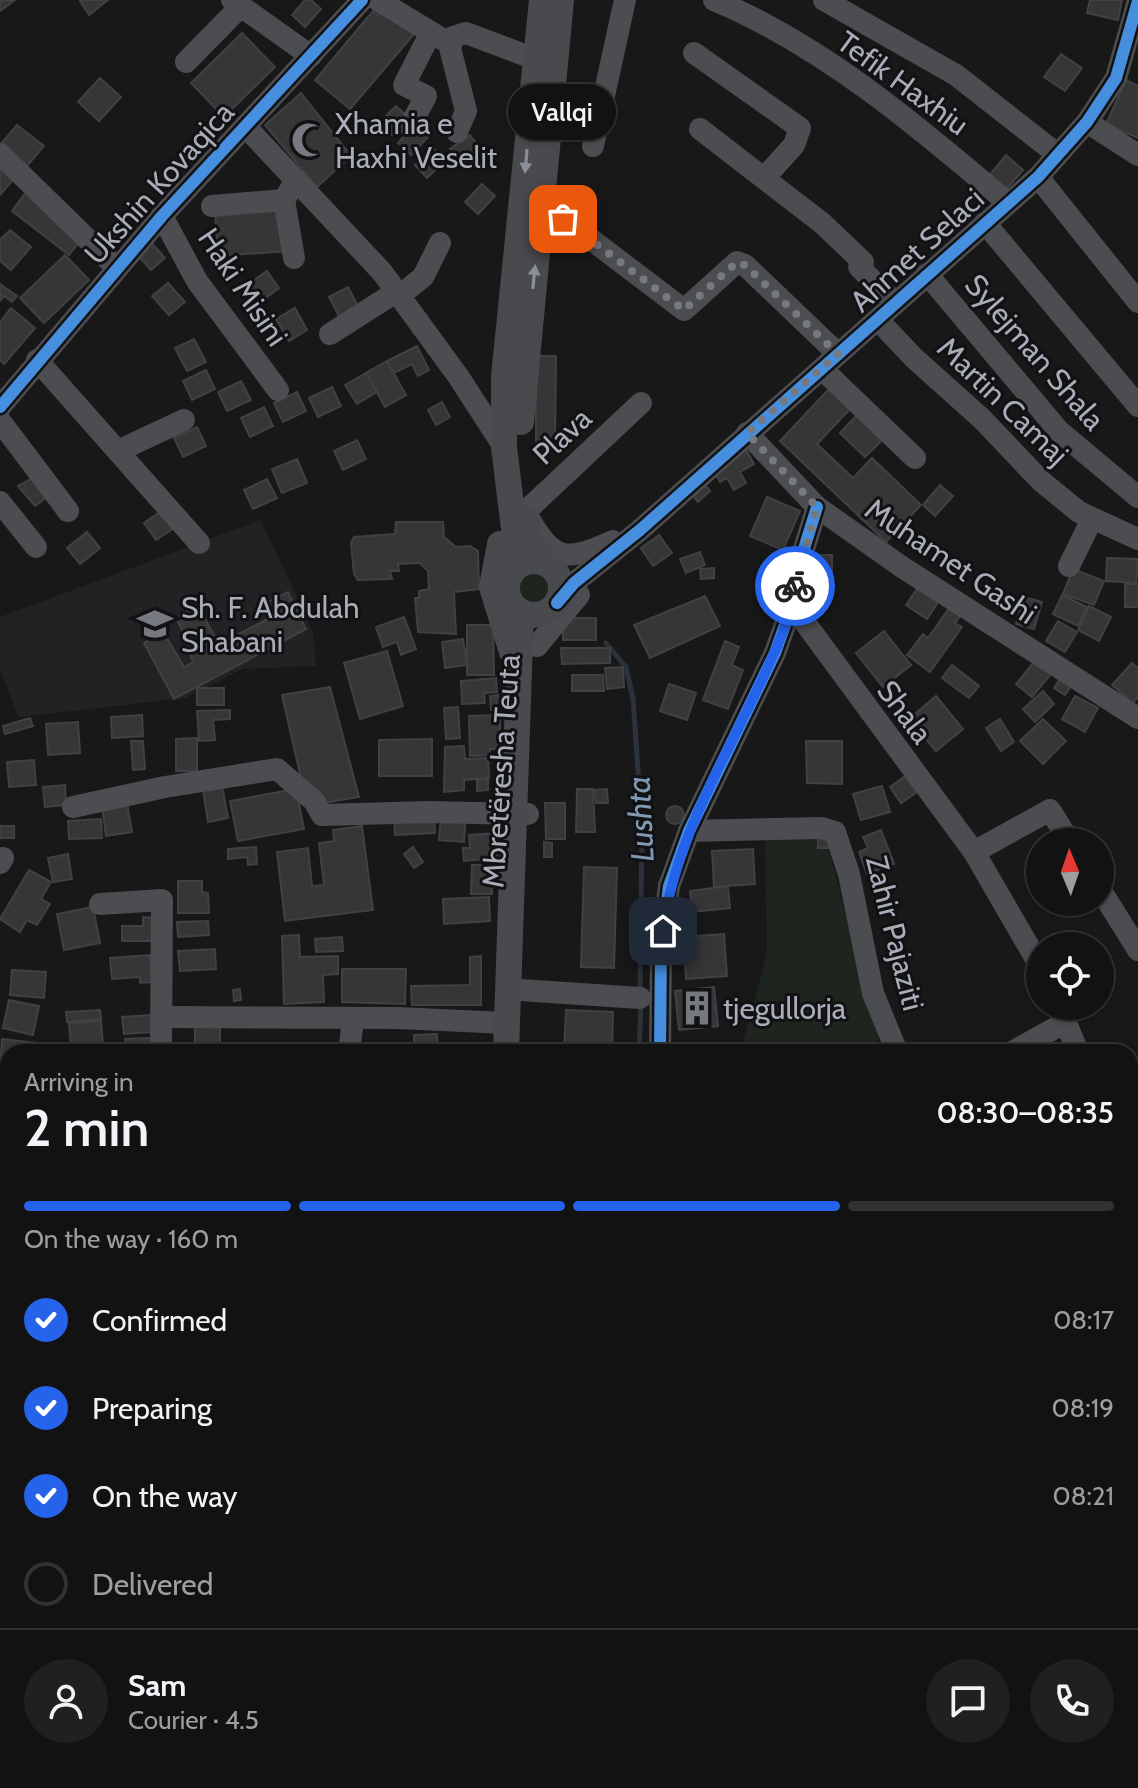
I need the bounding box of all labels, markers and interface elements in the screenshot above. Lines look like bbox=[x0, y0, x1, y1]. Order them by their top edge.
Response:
street label: Tefik Haxhiu bbox=[830, 23, 976, 143]
callout: Vallqi bbox=[509, 83, 617, 139]
street label: Ukshin Kovaqica bbox=[76, 94, 242, 272]
text: Vallqi bbox=[531, 96, 593, 128]
place label: Xhamia e Haxhi Veselit bbox=[335, 105, 497, 176]
mosque icon: Xhamia e Haxhi Veselit bbox=[290, 121, 328, 159]
one-way arrow bbox=[519, 149, 532, 174]
street label: Ahmet Selaci bbox=[842, 180, 992, 320]
pin bbox=[529, 185, 597, 253]
icon: bag bbox=[541, 197, 585, 241]
street label: Haki Misini bbox=[190, 221, 296, 353]
one-way arrow bbox=[528, 264, 541, 289]
street label: Sylejman Shala bbox=[957, 266, 1113, 438]
street label: Martin Camaj bbox=[930, 329, 1076, 473]
street label: Plava bbox=[525, 399, 600, 472]
street label: Muhamet Gashi bbox=[858, 490, 1044, 632]
courier bbox=[755, 546, 835, 626]
icon: bike bbox=[773, 564, 817, 608]
place label: Sh. F. Abdulah Shabani bbox=[181, 589, 359, 660]
school or university icon: Sh. F. Abdulah Shabani bbox=[136, 605, 174, 643]
street label: Mbretëresha Teuta bbox=[474, 652, 528, 889]
street label: Shala bbox=[869, 673, 941, 751]
water label: Lushta bbox=[618, 775, 662, 863]
north arrow bbox=[1026, 828, 1114, 916]
map controls bbox=[1026, 828, 1114, 1020]
street label: Zahir Pajaziti bbox=[858, 852, 932, 1014]
pin bbox=[629, 897, 697, 965]
icon: home bbox=[641, 909, 685, 953]
button: locate bbox=[1026, 932, 1114, 1020]
building icon: tjegullorja bbox=[678, 989, 716, 1027]
place label: tjegullorja bbox=[723, 990, 847, 1027]
text: Arriving in bbox=[24, 1066, 134, 1098]
text: 08:30–08:35 bbox=[936, 1094, 1114, 1131]
text: 2 min bbox=[24, 1096, 149, 1159]
text: On the way · 160 m bbox=[24, 1223, 238, 1255]
icon: check bbox=[24, 1298, 68, 1342]
text: Confirmed bbox=[92, 1302, 227, 1339]
text: 08:17 bbox=[1053, 1304, 1114, 1336]
icon: check bbox=[24, 1386, 68, 1430]
text: Preparing bbox=[92, 1390, 212, 1427]
text: 08:19 bbox=[1051, 1392, 1114, 1424]
icon: check bbox=[24, 1474, 68, 1518]
text: On the way bbox=[92, 1478, 237, 1515]
text: 08:21 bbox=[1053, 1480, 1114, 1512]
text: Delivered bbox=[92, 1566, 213, 1603]
button: person bbox=[24, 1659, 108, 1743]
button: chat bbox=[926, 1659, 1010, 1743]
button: phone bbox=[1030, 1659, 1114, 1743]
text: Sam bbox=[128, 1667, 186, 1704]
text: Courier · 4.5 bbox=[128, 1704, 259, 1736]

